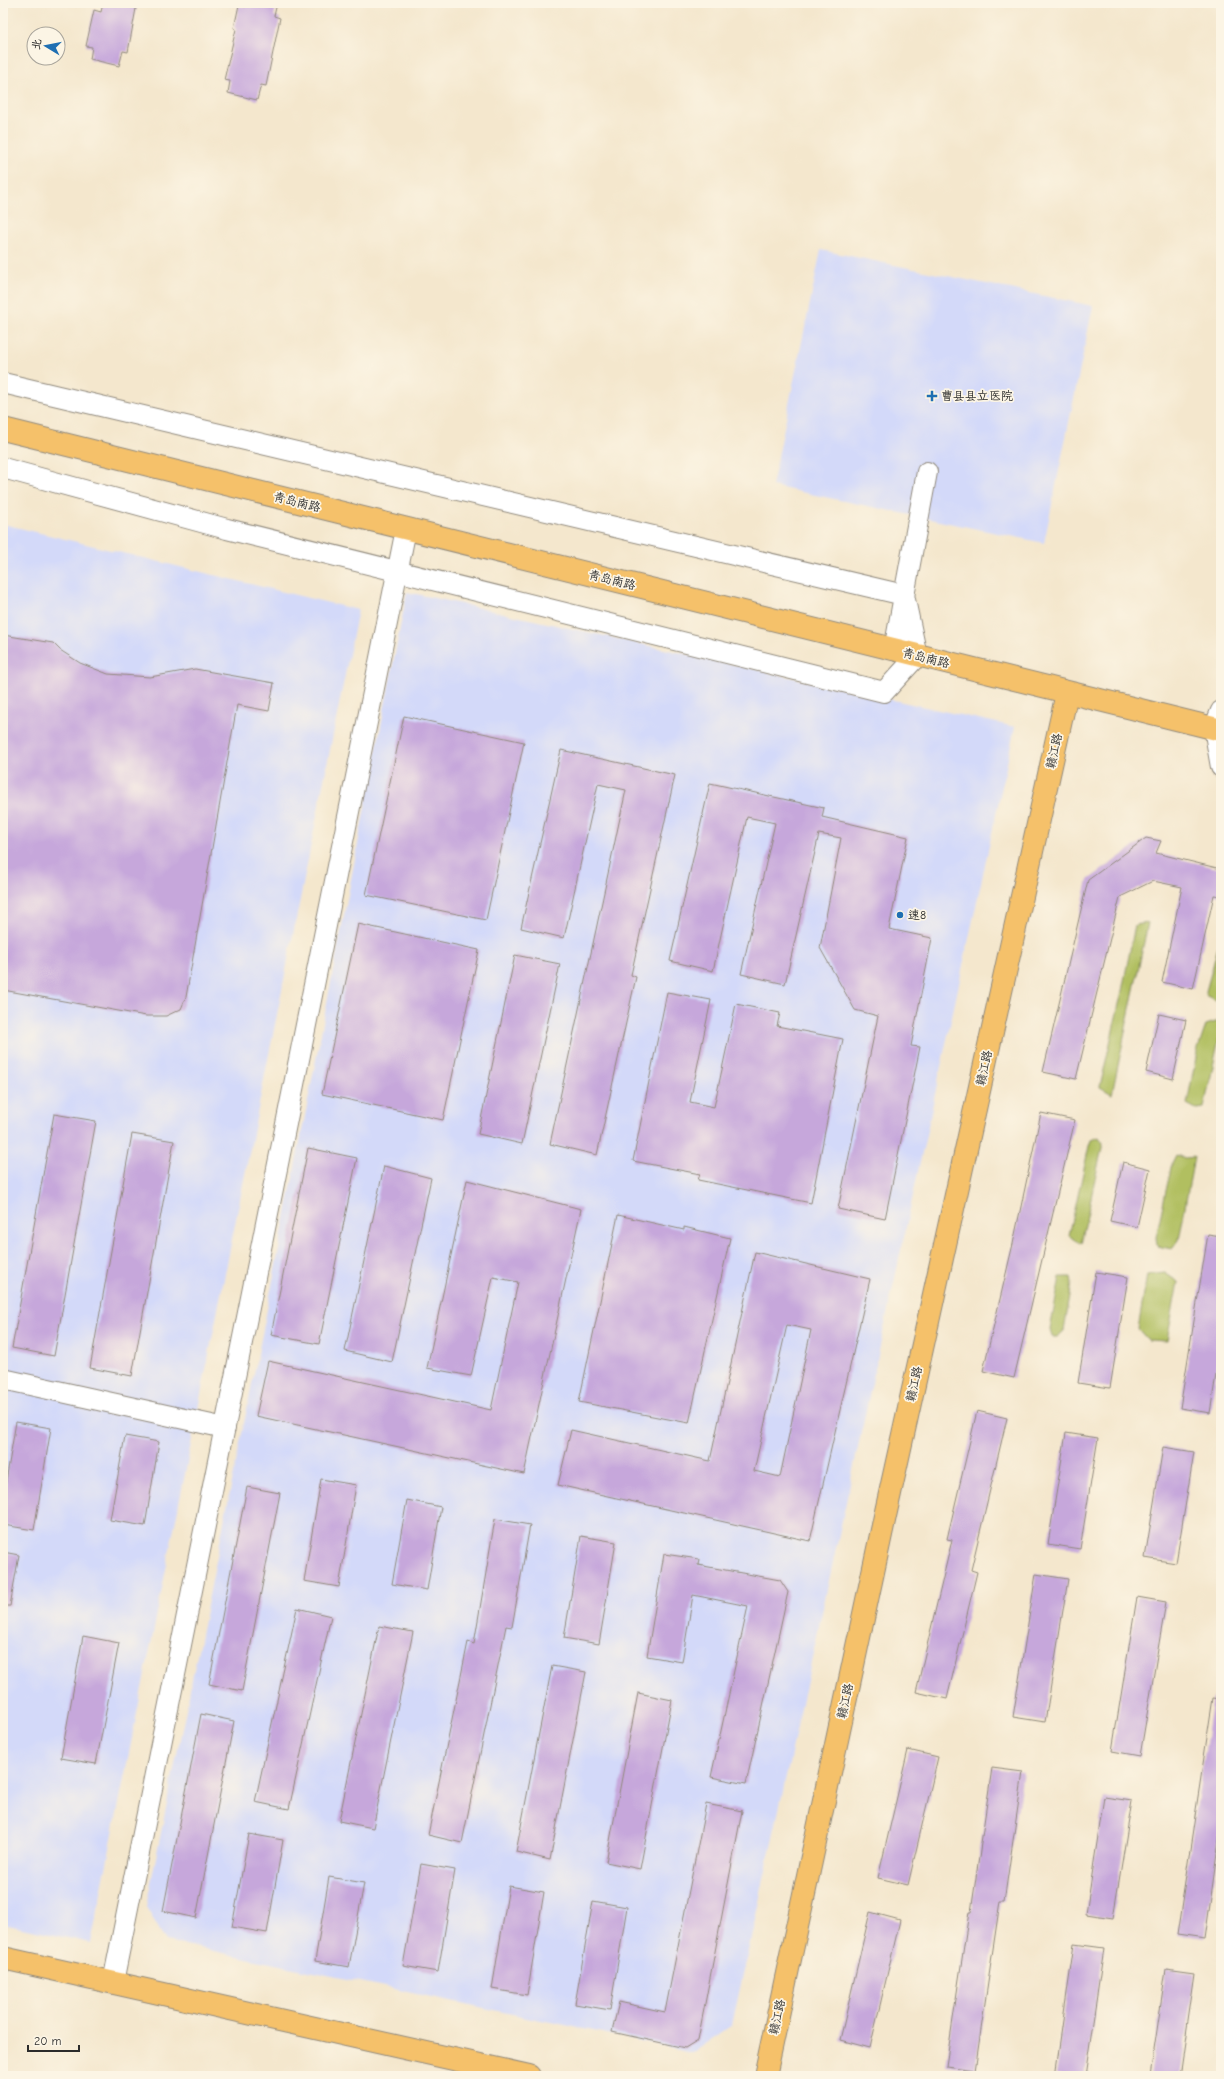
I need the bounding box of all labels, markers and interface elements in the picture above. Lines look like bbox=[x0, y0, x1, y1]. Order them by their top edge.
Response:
north arrow bbox=[26, 26, 66, 66]
text: 北 bbox=[29, 38, 44, 51]
place label: 曹县县立医院 bbox=[941, 389, 1013, 403]
marker: 曹县县立医院 bbox=[926, 390, 938, 402]
street label: 青岛南路 bbox=[272, 489, 322, 515]
street label: 青岛南路 bbox=[587, 567, 637, 593]
street label: 青岛南路 bbox=[901, 645, 951, 671]
street label: 赣江路 bbox=[1043, 732, 1065, 770]
place label: 速8 bbox=[908, 908, 926, 922]
marker: 速8 bbox=[895, 910, 905, 920]
street label: 赣江路 bbox=[973, 1049, 995, 1087]
street label: 赣江路 bbox=[903, 1365, 925, 1403]
street label: 赣江路 bbox=[834, 1682, 856, 1720]
street label: 赣江路 bbox=[766, 1998, 788, 2036]
scale bar bbox=[28, 2027, 79, 2053]
text: 20 m bbox=[34, 2034, 62, 2048]

